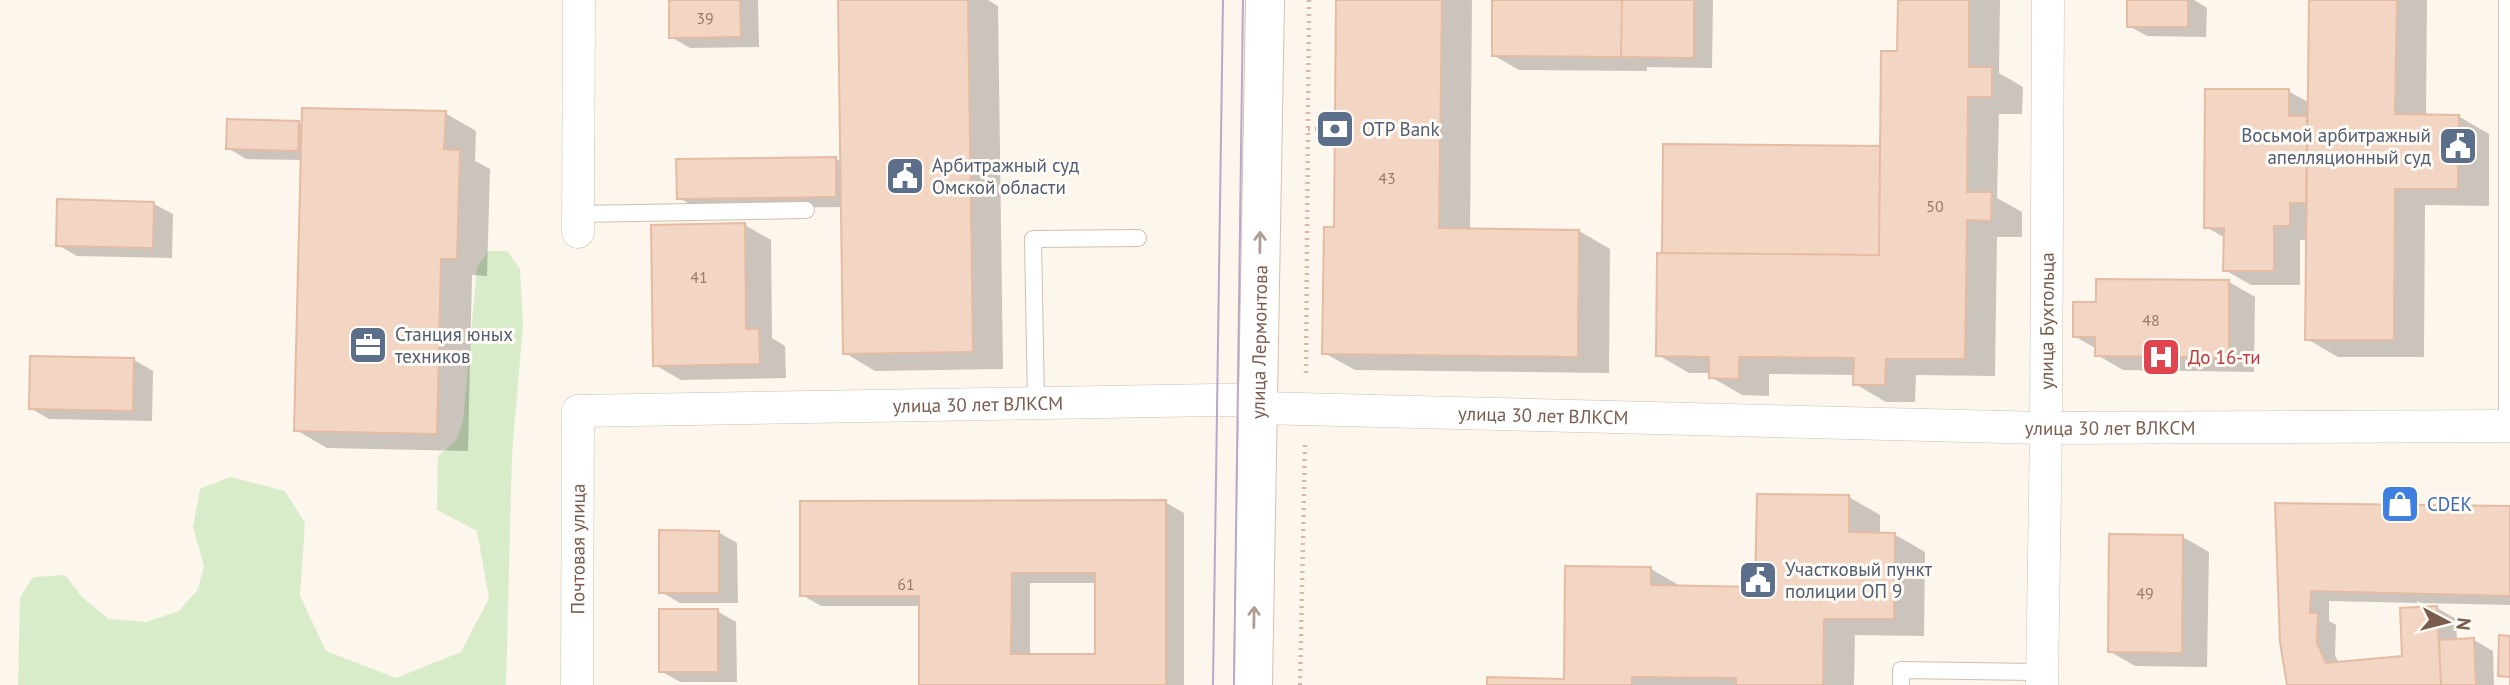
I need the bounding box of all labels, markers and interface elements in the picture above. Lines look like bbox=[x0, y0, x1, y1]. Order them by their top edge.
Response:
house number: 39 bbox=[696, 8, 714, 28]
bank icon: OTP Bank bbox=[1314, 108, 1356, 150]
place label: OTP Bank bbox=[1362, 117, 1440, 141]
place label: Восьмой арбитражный апелляционный суд bbox=[2241, 123, 2431, 169]
public building icon: Восьмой арбитражный апелляционный суд bbox=[2437, 125, 2479, 167]
place label: Арбитражный суд Омской области bbox=[932, 153, 1079, 199]
public building icon: Арбитражный суд Омской области bbox=[884, 155, 926, 197]
house number: 43 bbox=[1378, 168, 1396, 188]
house number: 50 bbox=[1926, 196, 1944, 216]
one-way arrow bbox=[1253, 231, 1267, 254]
street label: улица Бухгольца bbox=[2034, 252, 2059, 390]
street label: улица Лермонтова bbox=[1246, 265, 1272, 419]
house number: 41 bbox=[690, 267, 708, 287]
house number: 48 bbox=[2142, 310, 2160, 330]
place label: Станция юных техников bbox=[395, 322, 513, 368]
office icon: Станция юных техников bbox=[347, 324, 389, 366]
hospital icon: До 16-ти bbox=[2140, 336, 2182, 378]
place label: До 16-ти bbox=[2188, 345, 2261, 369]
street label: улица 30 лет ВЛКСМ bbox=[892, 391, 1063, 418]
street label: улица 30 лет ВЛКСМ bbox=[1458, 401, 1629, 429]
street label: улица 30 лет ВЛКСМ bbox=[2024, 415, 2195, 440]
shop icon: CDEK bbox=[2379, 483, 2421, 525]
street label: Почтовая улица bbox=[565, 484, 590, 614]
place label: CDEK bbox=[2427, 492, 2472, 516]
place label: Участковый пункт полиции ОП 9 bbox=[1785, 557, 1932, 603]
public building icon: Участковый пункт полиции ОП 9 bbox=[1737, 559, 1779, 601]
house number: 61 bbox=[897, 574, 915, 594]
house number: 49 bbox=[2136, 583, 2154, 603]
north arrow bbox=[2412, 587, 2482, 657]
one-way arrow bbox=[1247, 606, 1261, 629]
text: N bbox=[2451, 616, 2477, 632]

